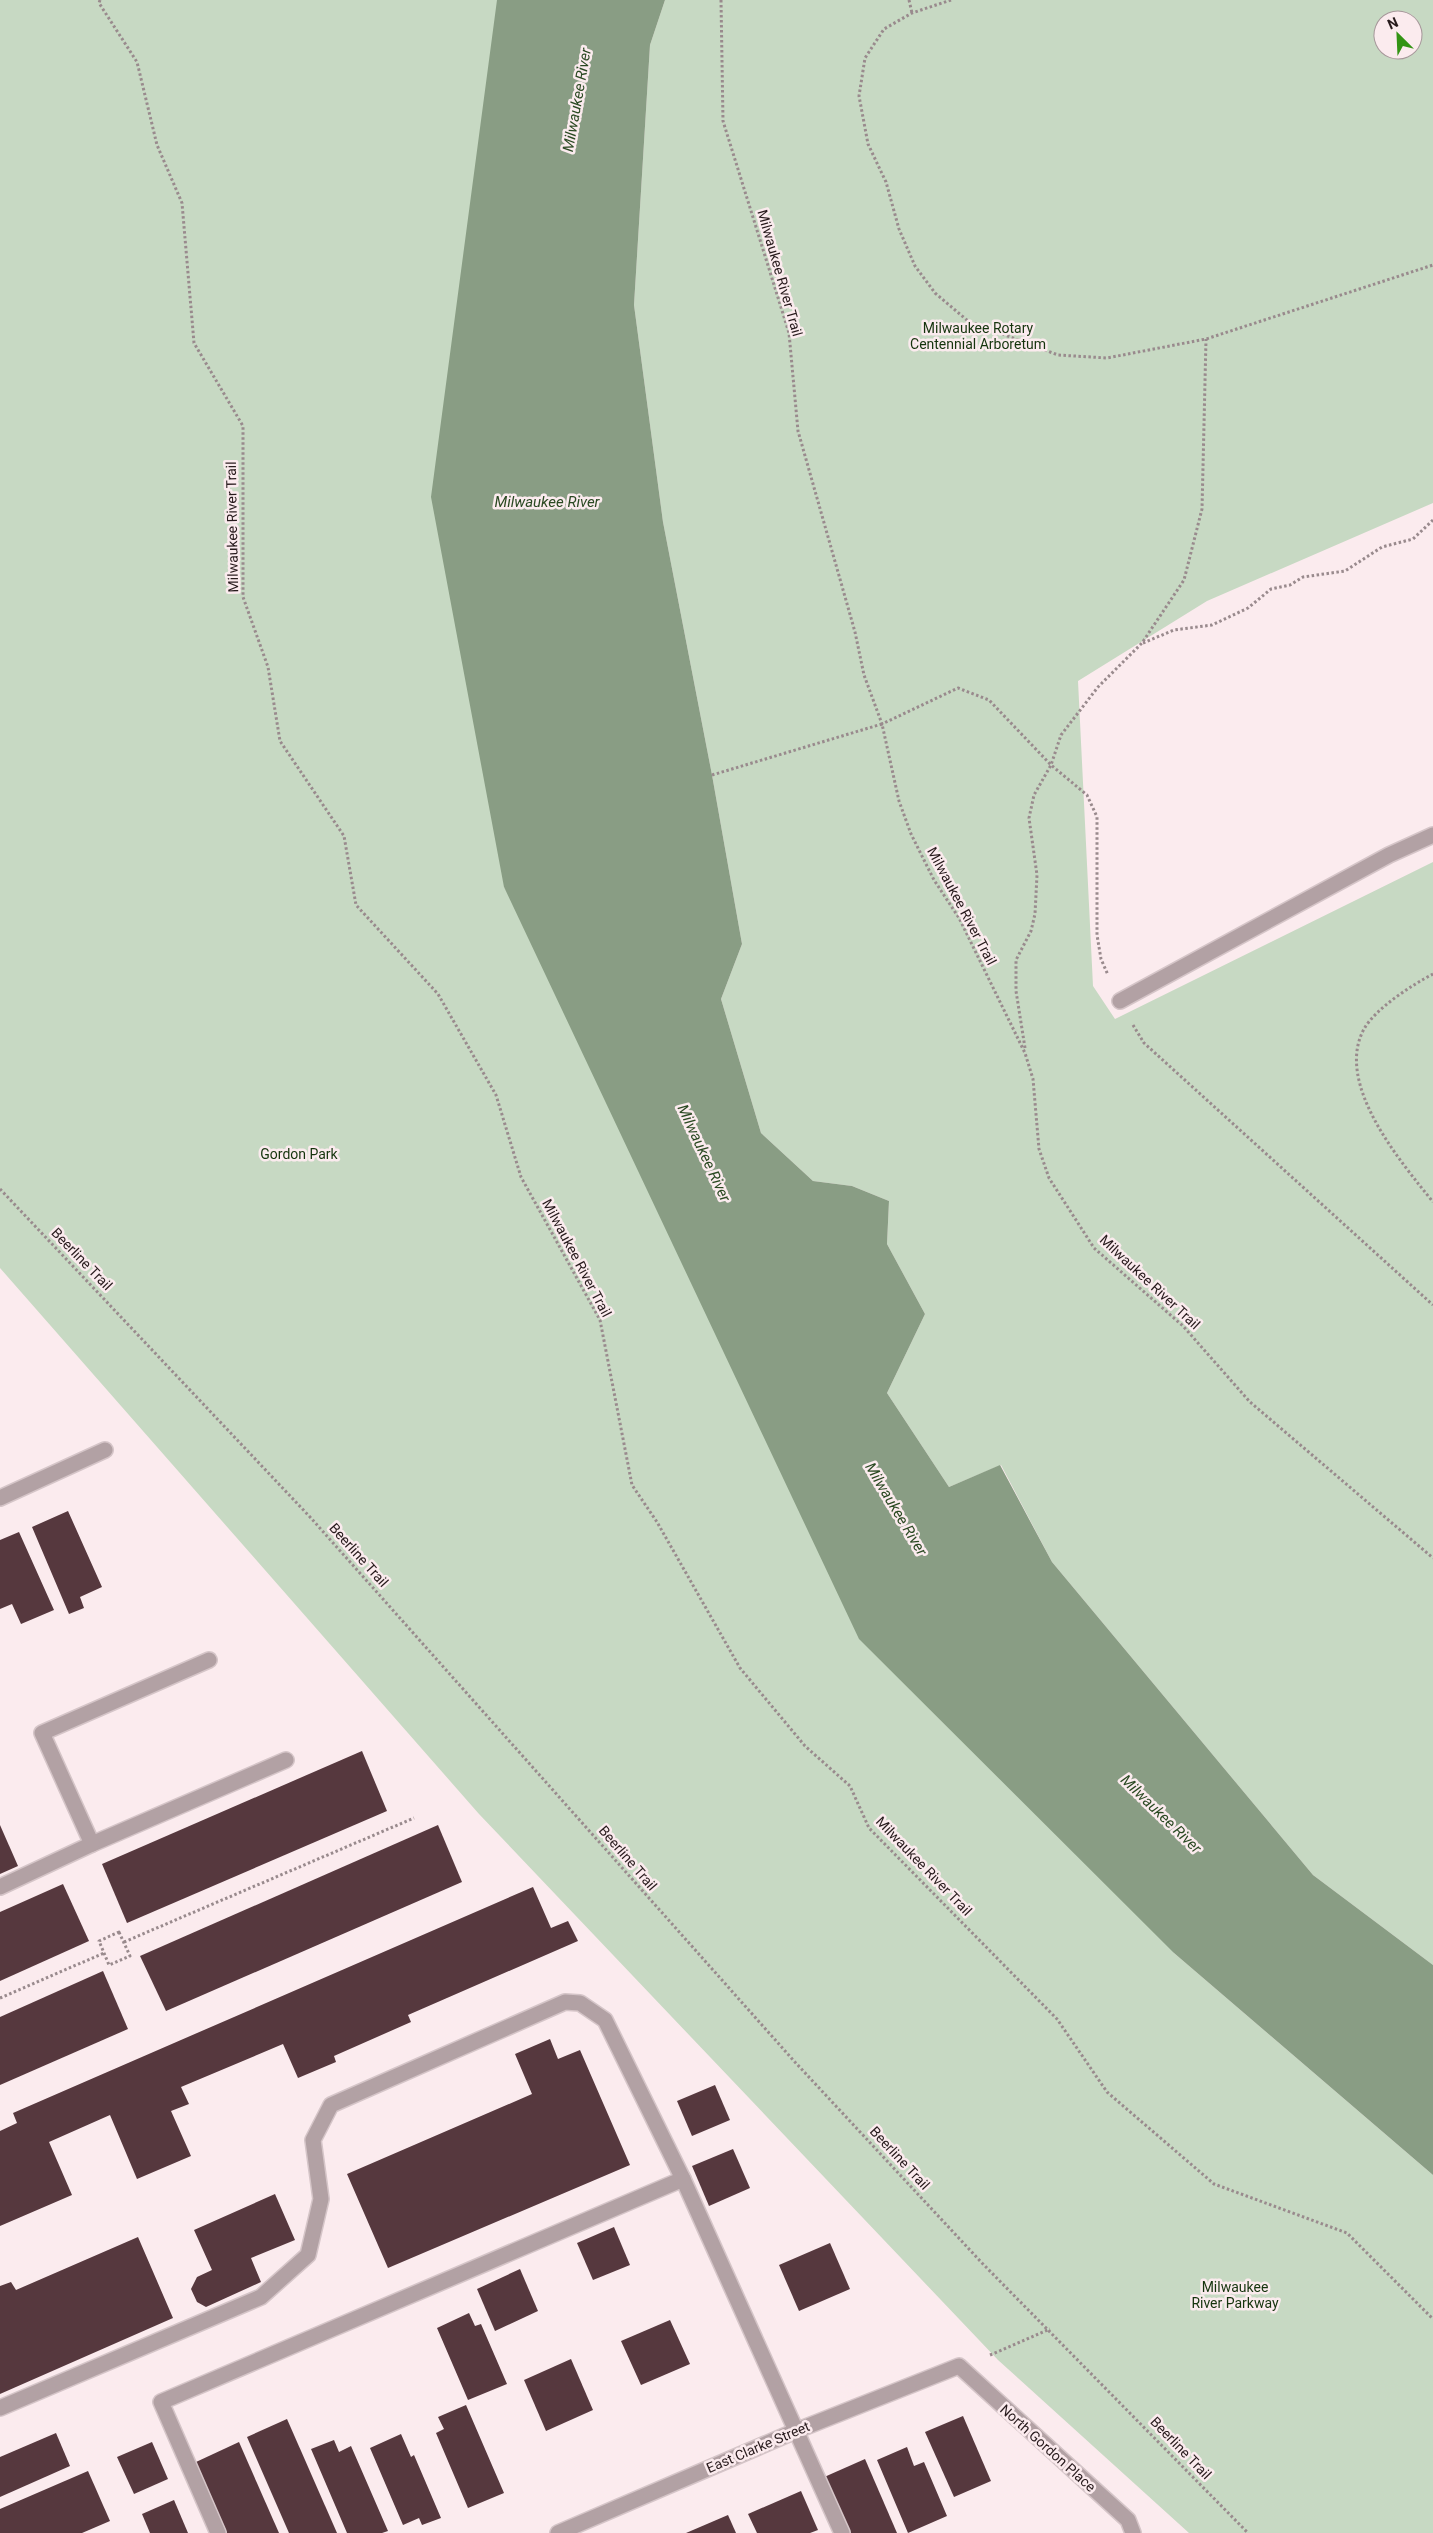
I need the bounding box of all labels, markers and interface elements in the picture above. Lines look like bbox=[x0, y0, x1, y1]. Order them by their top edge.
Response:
north arrow bbox=[1373, 10, 1423, 60]
text: N bbox=[1385, 14, 1400, 32]
water label: Milwaukee River bbox=[559, 46, 595, 153]
street label: Milwaukee River Trail bbox=[754, 208, 806, 338]
park label: Milwaukee Rotary Centennial Arboretum bbox=[910, 320, 1046, 352]
street label: Milwaukee River Trail bbox=[223, 461, 241, 593]
water label: Milwaukee River bbox=[494, 493, 601, 511]
street label: Milwaukee River Trail bbox=[924, 844, 1000, 968]
water label: Milwaukee River bbox=[674, 1102, 735, 1205]
park label: Gordon Park bbox=[260, 1146, 339, 1162]
street label: Milwaukee River Trail bbox=[539, 1196, 615, 1320]
street label: Beerline Trail bbox=[48, 1225, 116, 1293]
street label: Milwaukee River Trail bbox=[1097, 1231, 1203, 1333]
water label: Milwaukee River bbox=[861, 1459, 931, 1560]
street label: Beerline Trail bbox=[326, 1520, 392, 1590]
water label: Milwaukee River bbox=[1117, 1771, 1206, 1858]
street label: Milwaukee River Trail bbox=[873, 1813, 975, 1919]
street label: Beerline Trail bbox=[596, 1822, 660, 1894]
street label: Beerline Trail bbox=[867, 2123, 933, 2193]
park label: Milwaukee River Parkway bbox=[1191, 2279, 1279, 2311]
street label: North Gordon Place bbox=[997, 2401, 1099, 2495]
street label: Beerline Trail bbox=[1147, 2414, 1215, 2482]
street label: East Clarke Street bbox=[704, 2418, 812, 2476]

